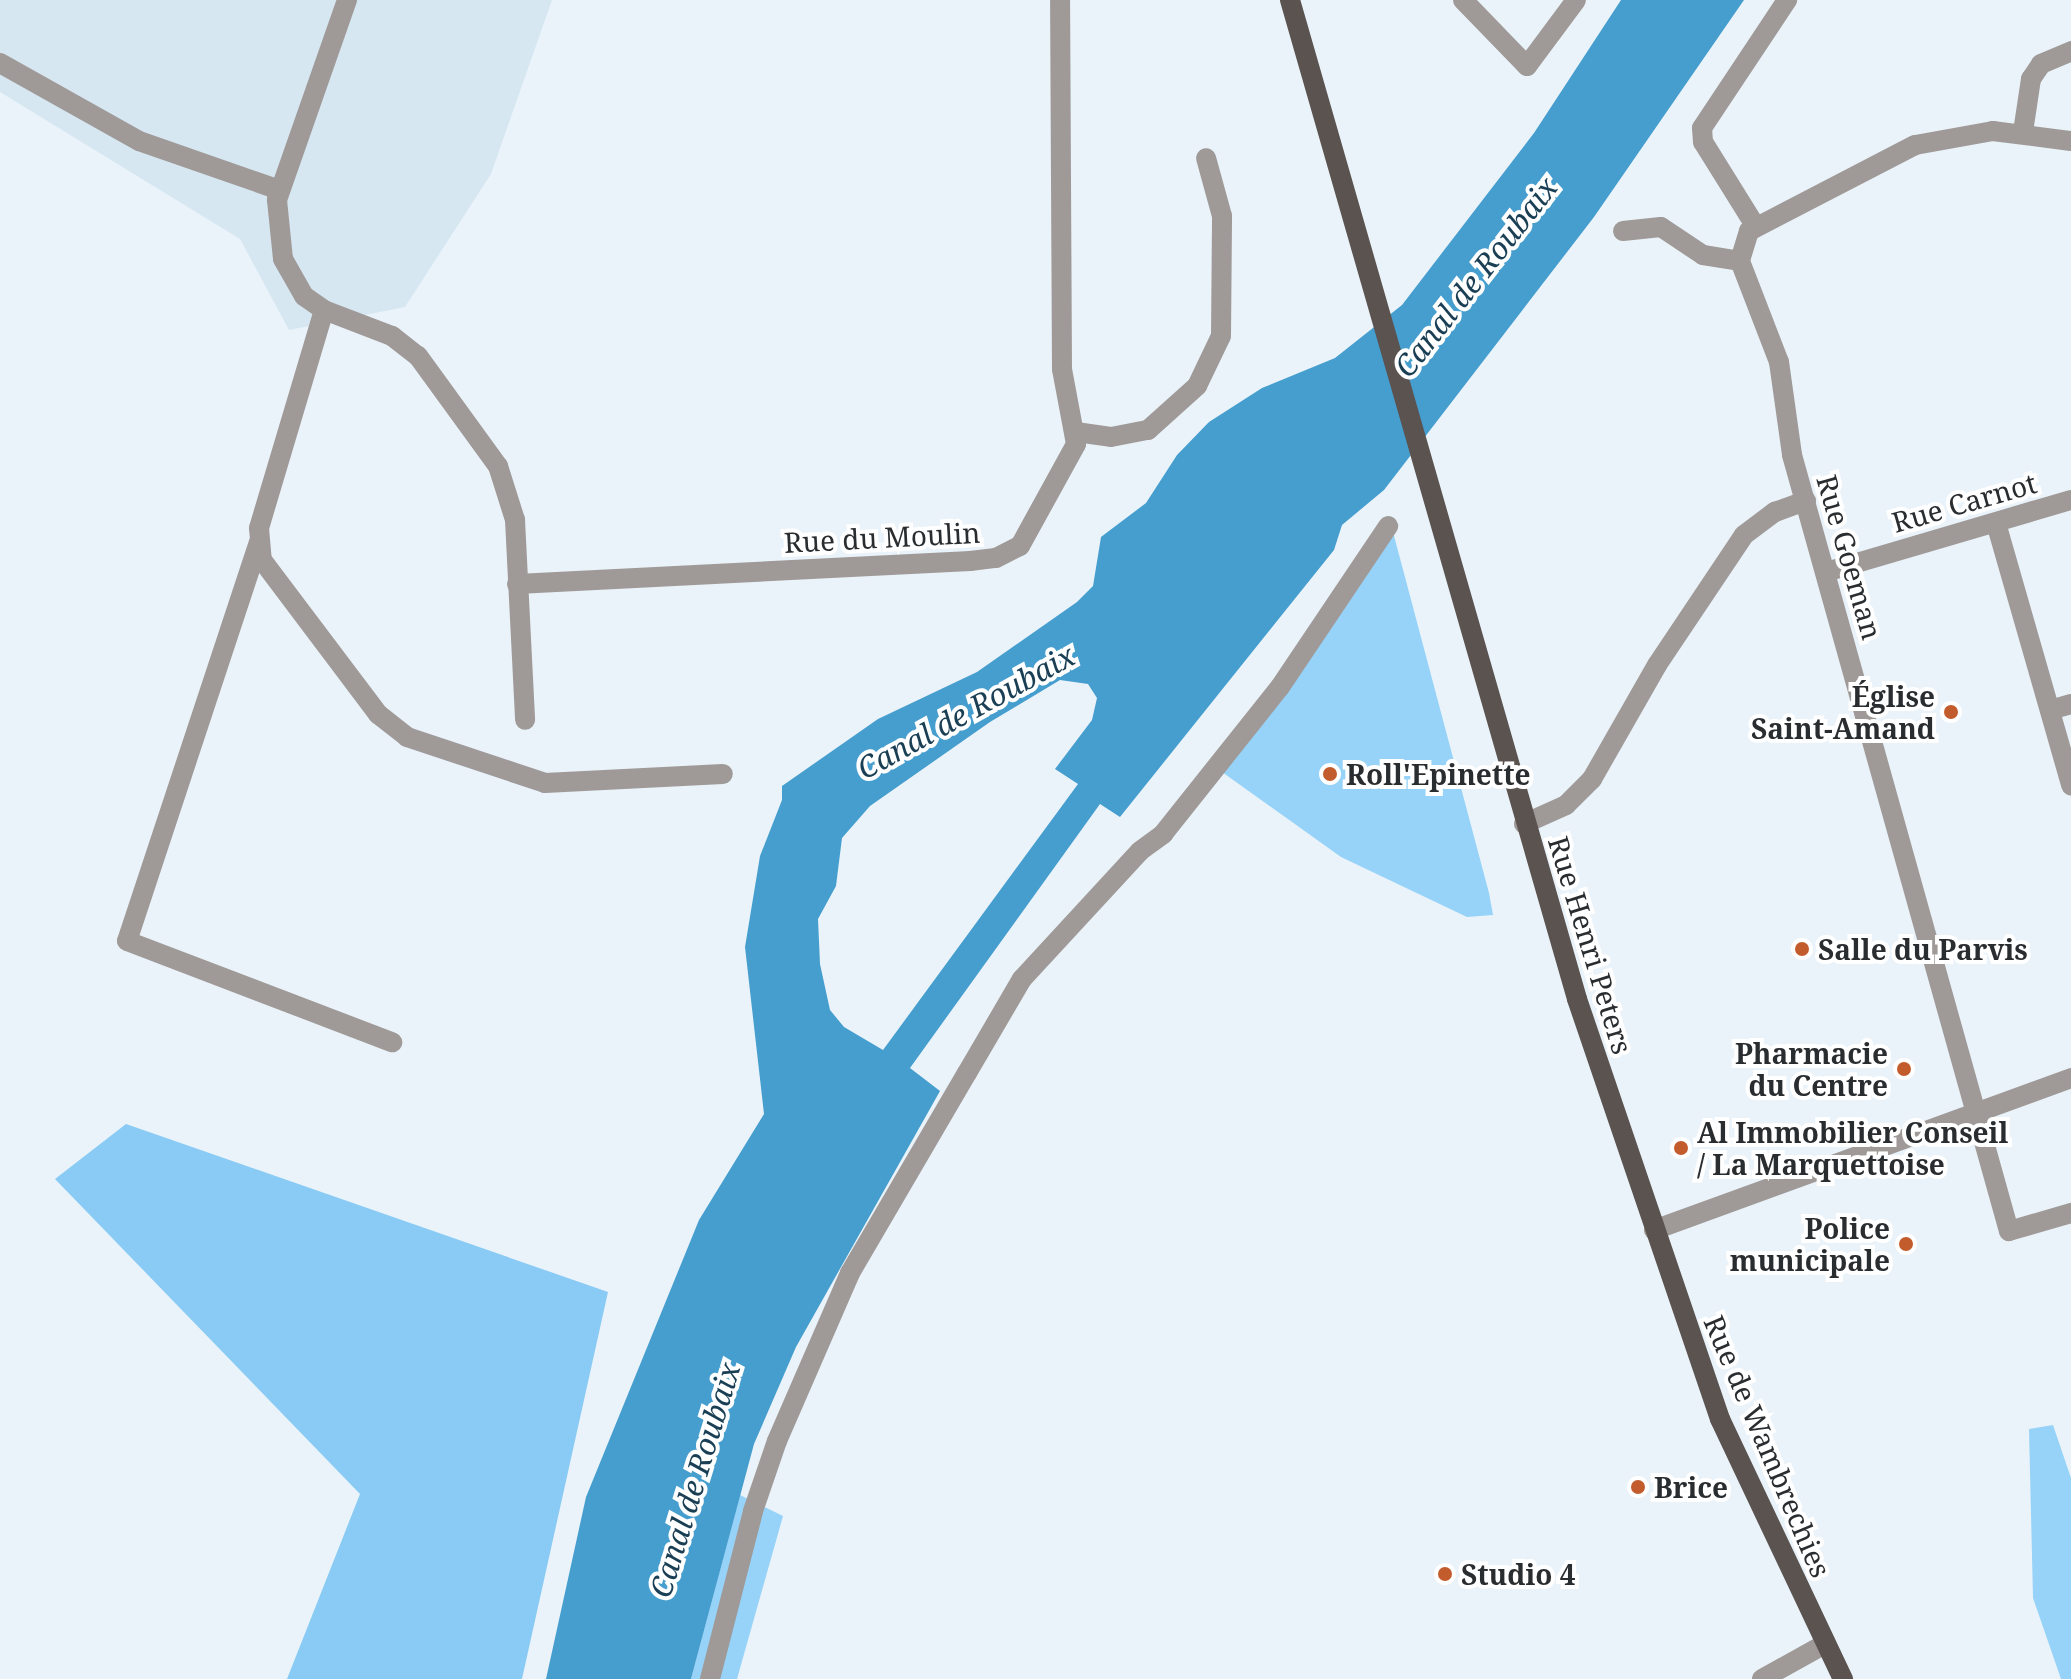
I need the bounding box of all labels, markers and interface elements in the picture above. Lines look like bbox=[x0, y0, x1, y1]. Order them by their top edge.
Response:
water label: Canal de Roubaix bbox=[1387, 170, 1565, 384]
street label: Rue Carnot bbox=[1888, 465, 2040, 539]
street label: Rue Goeman bbox=[1810, 471, 1890, 643]
street label: Rue du Moulin bbox=[783, 515, 981, 559]
water label: Canal de Roubaix bbox=[851, 637, 1081, 787]
place label: Église Saint-Amand bbox=[1751, 679, 1935, 745]
marker: Église Saint-Amand bbox=[1942, 703, 1960, 721]
place label: Roll'Epinette bbox=[1346, 757, 1531, 791]
marker: Roll'Epinette bbox=[1321, 765, 1339, 783]
street label: Rue Henri Peters bbox=[1542, 832, 1640, 1058]
place label: Salle du Parvis bbox=[1818, 932, 2028, 966]
marker: Salle du Parvis bbox=[1793, 940, 1811, 958]
place label: Pharmacie du Centre bbox=[1735, 1036, 1888, 1102]
marker: Pharmacie du Centre bbox=[1895, 1060, 1913, 1078]
place label: Al Immobilier Conseil / La Marquettoise bbox=[1697, 1115, 2008, 1181]
marker: Al Immobilier Conseil / La Marquettoise bbox=[1672, 1139, 1690, 1157]
place label: Police municipale bbox=[1730, 1211, 1890, 1277]
marker: Police municipale bbox=[1897, 1235, 1915, 1253]
street label: Rue de Wambrechies bbox=[1698, 1310, 1838, 1582]
water label: Canal de Roubaix bbox=[642, 1358, 748, 1602]
place label: Brice bbox=[1654, 1470, 1728, 1504]
marker: Brice bbox=[1629, 1478, 1647, 1496]
place label: Studio 4 bbox=[1461, 1557, 1576, 1591]
marker: Studio 4 bbox=[1436, 1565, 1454, 1583]

